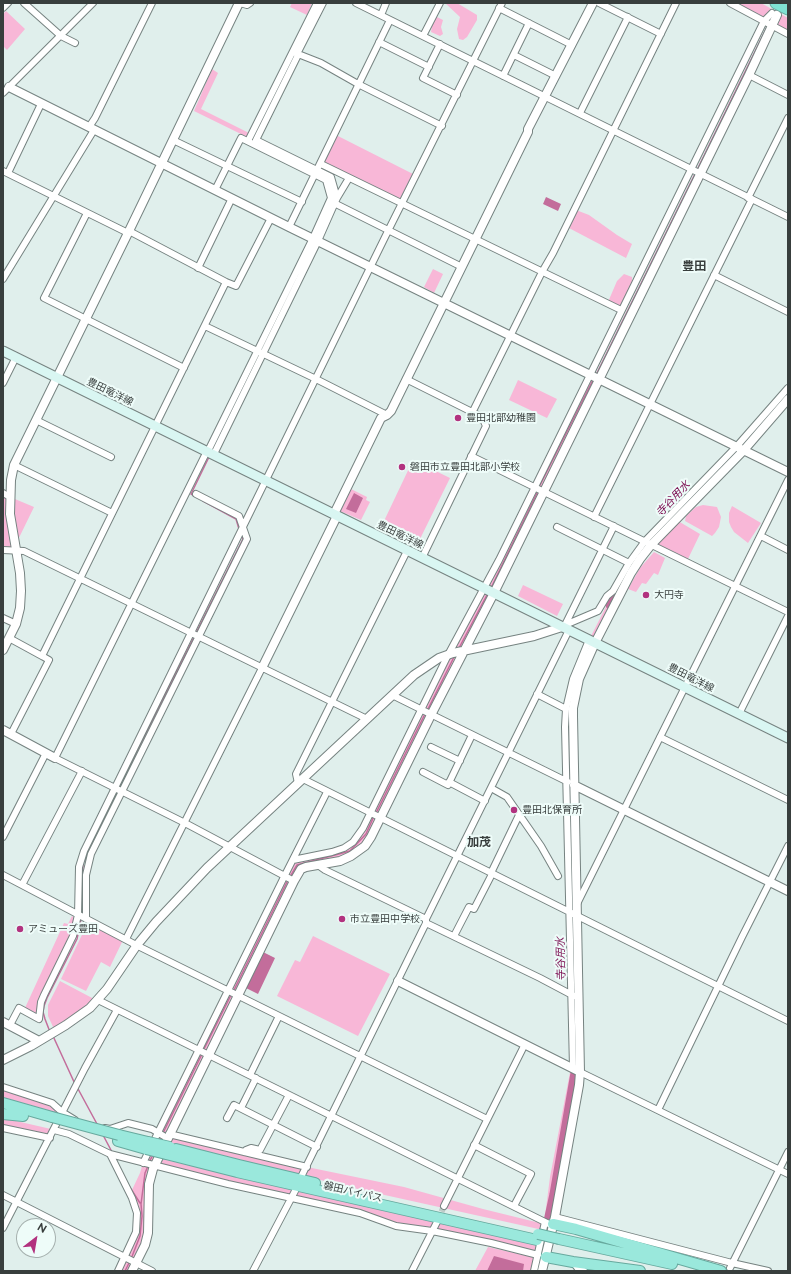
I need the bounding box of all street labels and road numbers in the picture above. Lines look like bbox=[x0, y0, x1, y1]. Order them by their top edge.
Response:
street label: 豊田竜洋線 bbox=[85, 376, 135, 408]
street label: 豊田竜洋線 bbox=[375, 519, 425, 551]
street label: 豊田竜洋線 bbox=[666, 661, 716, 695]
street label: 磐田バイパス bbox=[322, 1179, 384, 1205]

